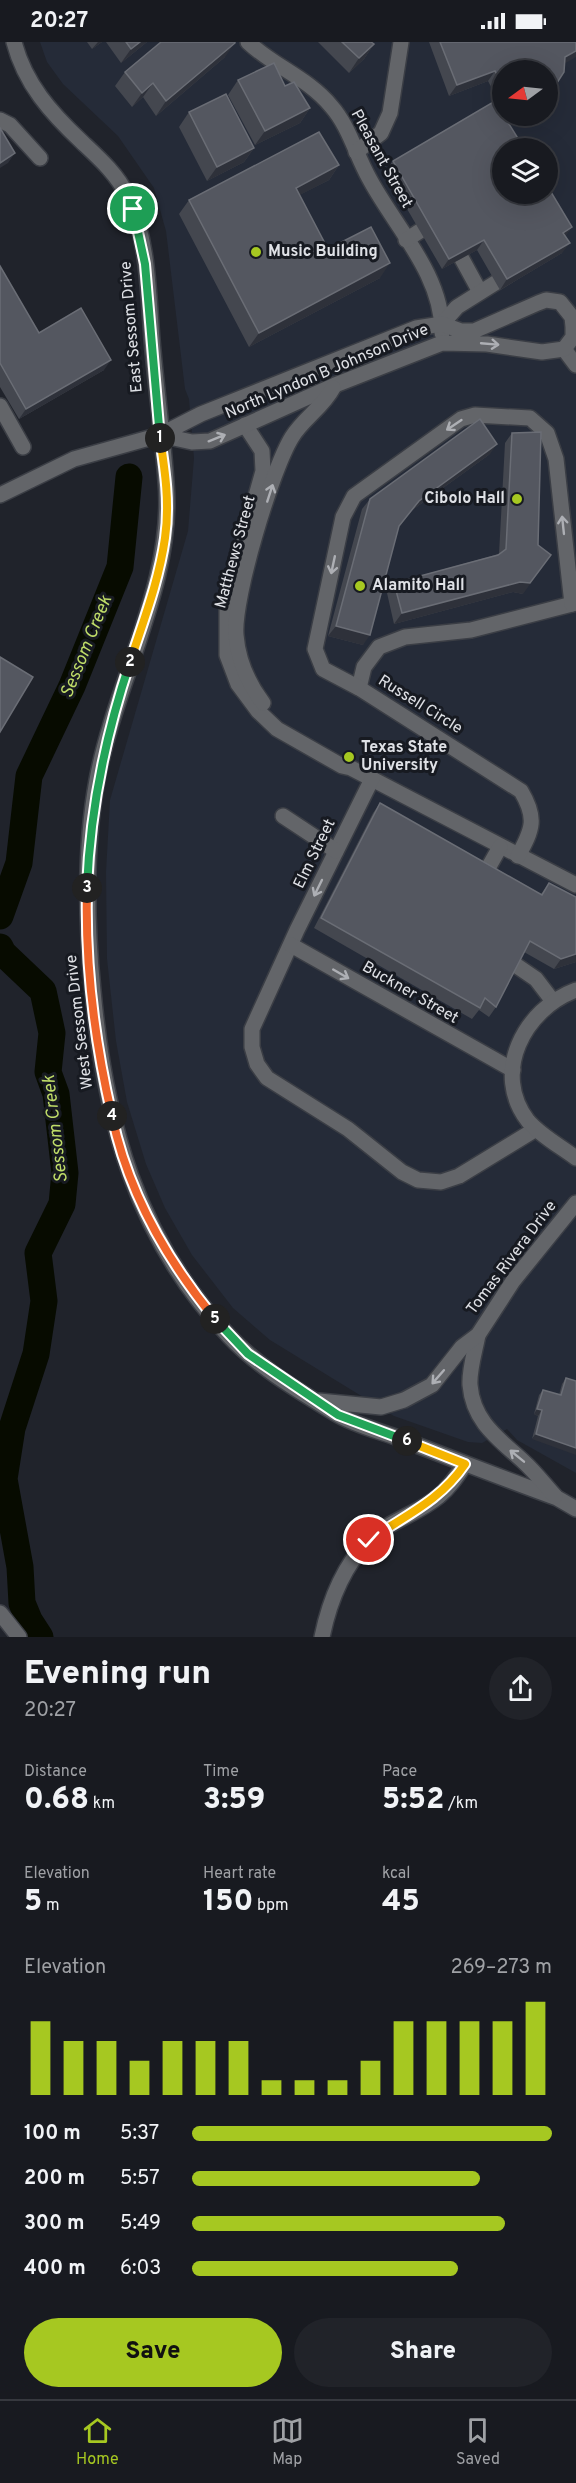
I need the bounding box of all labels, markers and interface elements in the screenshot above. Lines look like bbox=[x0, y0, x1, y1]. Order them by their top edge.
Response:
text: 20:27 bbox=[30, 8, 88, 35]
north arrow bbox=[492, 60, 558, 126]
map controls bbox=[492, 60, 558, 204]
street label: Pleasant Street bbox=[346, 106, 416, 212]
button: layers bbox=[492, 138, 558, 204]
pin bbox=[107, 183, 158, 234]
icon: arrive bbox=[116, 192, 149, 225]
place label: Music Building bbox=[268, 242, 378, 262]
marker: Music Building bbox=[249, 245, 263, 259]
street label: East Sessom Drive bbox=[116, 261, 148, 393]
street label: North Lyndon B Johnson Drive bbox=[222, 320, 432, 424]
one-way arrow bbox=[479, 339, 499, 350]
one-way arrow bbox=[446, 419, 463, 431]
pin: 1 bbox=[145, 423, 175, 453]
text: 1 bbox=[157, 428, 163, 448]
one-way arrow bbox=[207, 431, 226, 442]
one-way arrow bbox=[266, 484, 277, 503]
place label: Cibolo Hall bbox=[424, 489, 505, 509]
marker: Cibolo Hall bbox=[510, 492, 524, 506]
street label: Matthews Street bbox=[211, 493, 261, 611]
one-way arrow bbox=[558, 515, 569, 535]
one-way arrow bbox=[327, 554, 338, 574]
place label: Alamito Hall bbox=[372, 576, 465, 596]
marker: Alamito Hall bbox=[353, 579, 367, 593]
water label: Sessom Creek bbox=[56, 591, 118, 702]
pin: 2 bbox=[115, 647, 145, 677]
text: 2 bbox=[125, 652, 135, 672]
street label: Russell Circle bbox=[374, 671, 466, 739]
place label: Texas State University bbox=[361, 738, 447, 776]
marker: Texas State University bbox=[342, 750, 356, 764]
street label: Elm Street bbox=[290, 816, 340, 892]
pin: 3 bbox=[72, 873, 102, 903]
text: 3 bbox=[82, 878, 92, 898]
one-way arrow bbox=[311, 878, 323, 896]
street label: West Sessom Drive bbox=[62, 954, 98, 1090]
street label: Buckner Street bbox=[358, 957, 462, 1029]
one-way arrow bbox=[332, 969, 350, 980]
water label: Sessom Creek bbox=[38, 1073, 74, 1184]
pin: 4 bbox=[97, 1101, 127, 1131]
text: 4 bbox=[107, 1106, 117, 1126]
street label: Tomas Rivera Drive bbox=[463, 1197, 561, 1319]
pin: 5 bbox=[200, 1304, 230, 1334]
text: 5 bbox=[210, 1309, 220, 1329]
one-way arrow bbox=[431, 1369, 444, 1385]
pin: 6 bbox=[392, 1426, 422, 1456]
text: 6 bbox=[402, 1431, 412, 1451]
one-way arrow bbox=[509, 1450, 525, 1463]
pin bbox=[343, 1514, 394, 1565]
icon: check bbox=[352, 1523, 385, 1556]
text: Evening run bbox=[24, 1654, 211, 1696]
button: share bbox=[489, 1657, 552, 1720]
text: 20:27 bbox=[24, 1698, 76, 1724]
text: Distance bbox=[24, 1762, 87, 1782]
text: Time bbox=[203, 1762, 239, 1782]
text: Pace bbox=[382, 1762, 417, 1782]
text: 0.68 bbox=[24, 1782, 89, 1819]
text: 3:59 bbox=[203, 1782, 265, 1819]
text: 5:52 bbox=[382, 1782, 444, 1819]
text: km bbox=[89, 1794, 115, 1814]
text: /km bbox=[444, 1794, 478, 1814]
text: Elevation bbox=[24, 1864, 90, 1884]
text: Heart rate bbox=[203, 1864, 276, 1884]
text: kcal bbox=[382, 1864, 410, 1884]
text: 5 bbox=[24, 1884, 42, 1921]
text: 150 bbox=[203, 1884, 253, 1921]
text: 45 bbox=[382, 1884, 420, 1921]
text: m bbox=[42, 1896, 60, 1916]
text: bpm bbox=[253, 1896, 289, 1916]
text: Elevation bbox=[24, 1955, 106, 1981]
text: 269–273 m bbox=[451, 1955, 552, 1981]
text: 100 m bbox=[24, 2121, 81, 2147]
text: 5:37 bbox=[120, 2121, 159, 2147]
text: 200 m bbox=[24, 2166, 85, 2192]
text: 5:57 bbox=[120, 2166, 160, 2192]
text: 300 m bbox=[24, 2211, 85, 2237]
text: 5:49 bbox=[120, 2211, 161, 2237]
text: 400 m bbox=[24, 2256, 86, 2282]
text: 6:03 bbox=[120, 2256, 161, 2282]
button: Save bbox=[24, 2318, 282, 2387]
button: Share bbox=[294, 2318, 552, 2387]
tab: Home bbox=[76, 2414, 119, 2470]
tab: Map bbox=[271, 2414, 304, 2470]
tab: Saved bbox=[456, 2414, 500, 2470]

